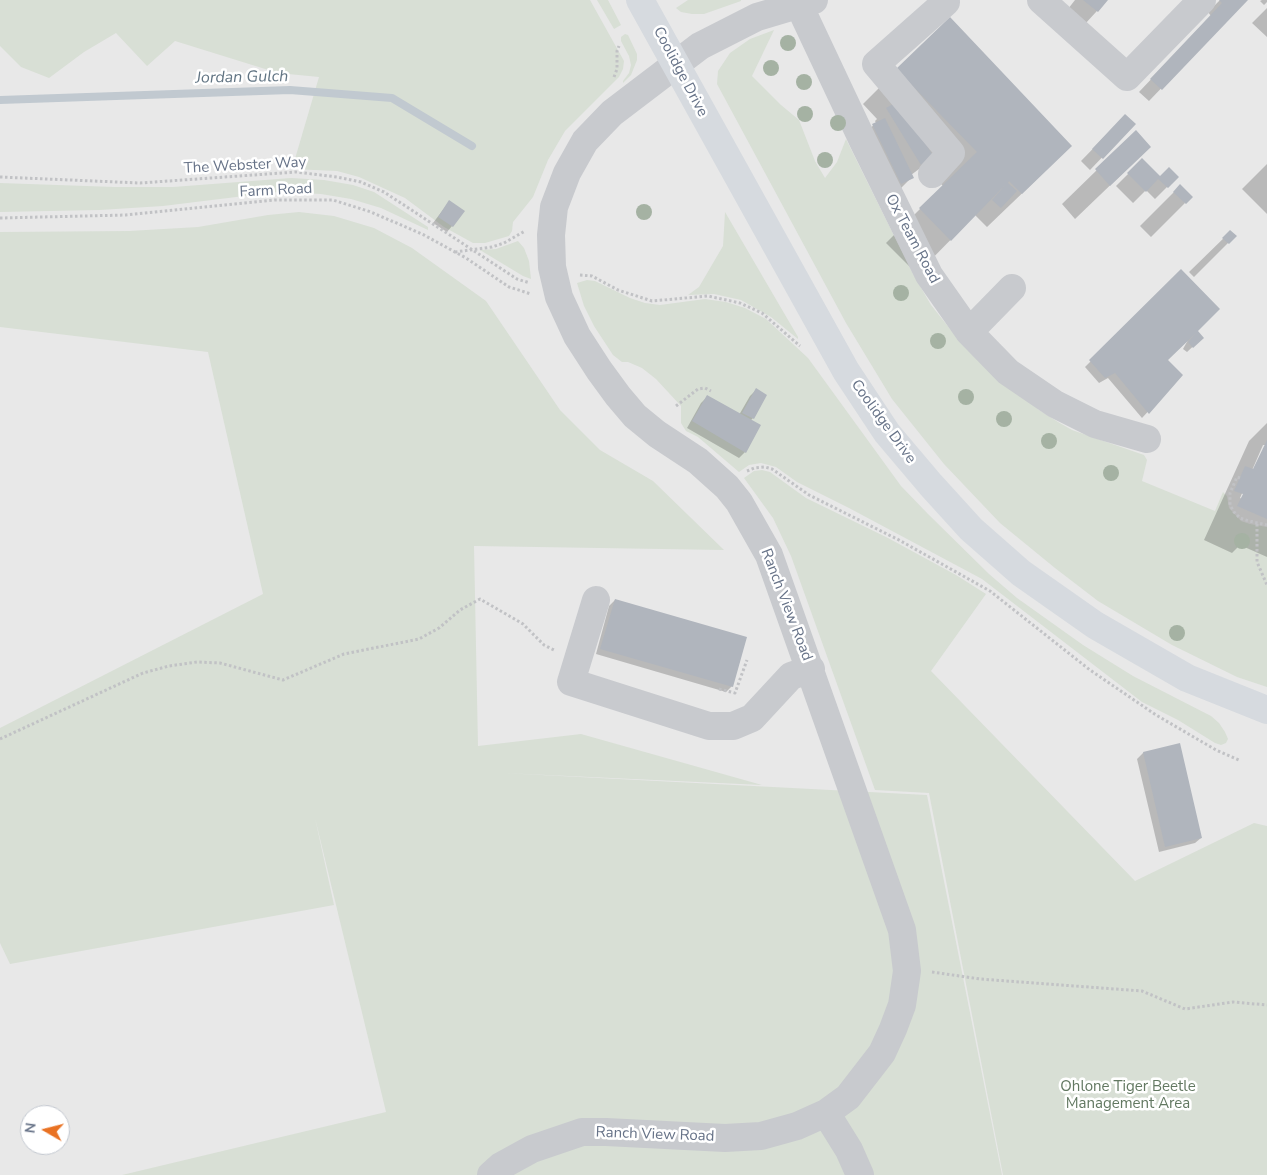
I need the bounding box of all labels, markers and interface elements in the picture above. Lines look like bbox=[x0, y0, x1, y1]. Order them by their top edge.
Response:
street label: Coolidge Drive bbox=[649, 24, 711, 120]
water label: Jordan Gulch bbox=[196, 68, 288, 88]
street label: The Webster Way bbox=[183, 154, 307, 178]
street label: Farm Road bbox=[239, 180, 313, 202]
street label: Ox Team Road bbox=[881, 191, 943, 287]
street label: Coolidge Drive bbox=[847, 377, 919, 467]
street label: Ranch View Road bbox=[756, 546, 816, 664]
park label: Ohlone Tiger Beetle Management Area bbox=[1060, 1078, 1196, 1113]
north arrow bbox=[20, 1105, 70, 1155]
text: N bbox=[21, 1121, 41, 1135]
street label: Ranch View Road bbox=[595, 1124, 715, 1146]

